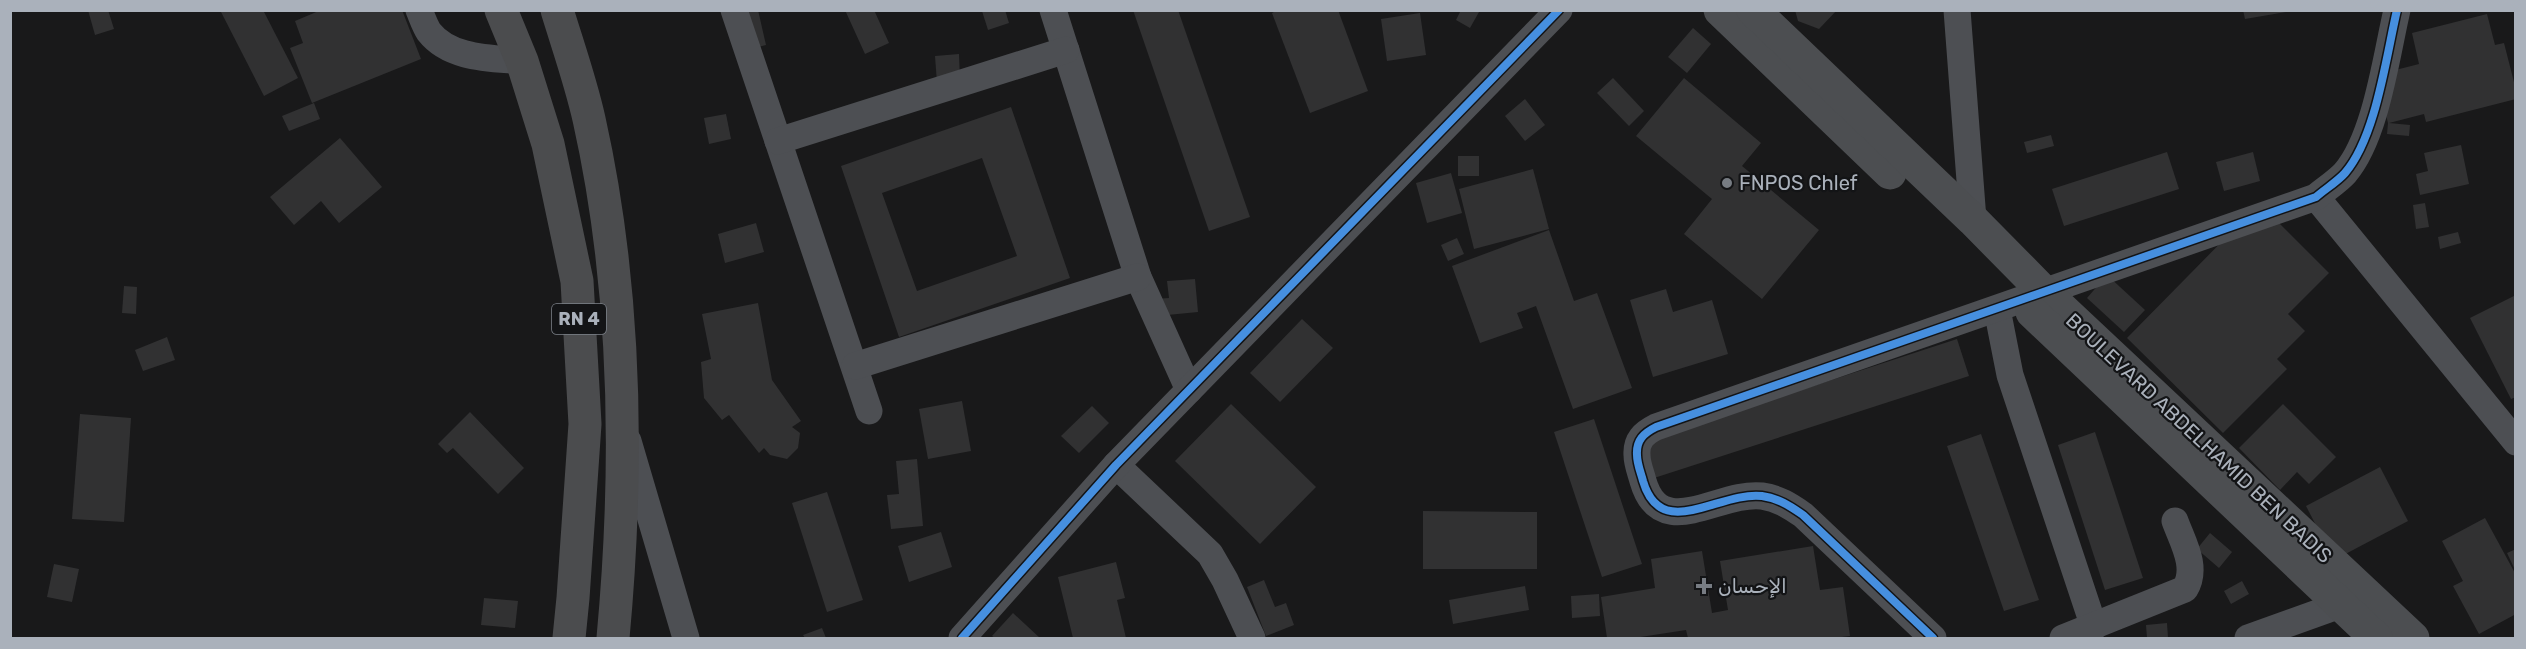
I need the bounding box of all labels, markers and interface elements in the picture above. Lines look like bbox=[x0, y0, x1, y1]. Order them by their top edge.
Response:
place label: FNPOS Chlef bbox=[1739, 171, 1858, 195]
marker: FNPOS Chlef bbox=[1720, 176, 1734, 190]
road number: RN 4 bbox=[552, 304, 606, 334]
street label: BOULEVARD ABDELHAMID BEN BADIS bbox=[2061, 308, 2337, 568]
place label: الإحسان bbox=[1718, 574, 1787, 598]
marker: الإحسان bbox=[1695, 577, 1713, 595]

